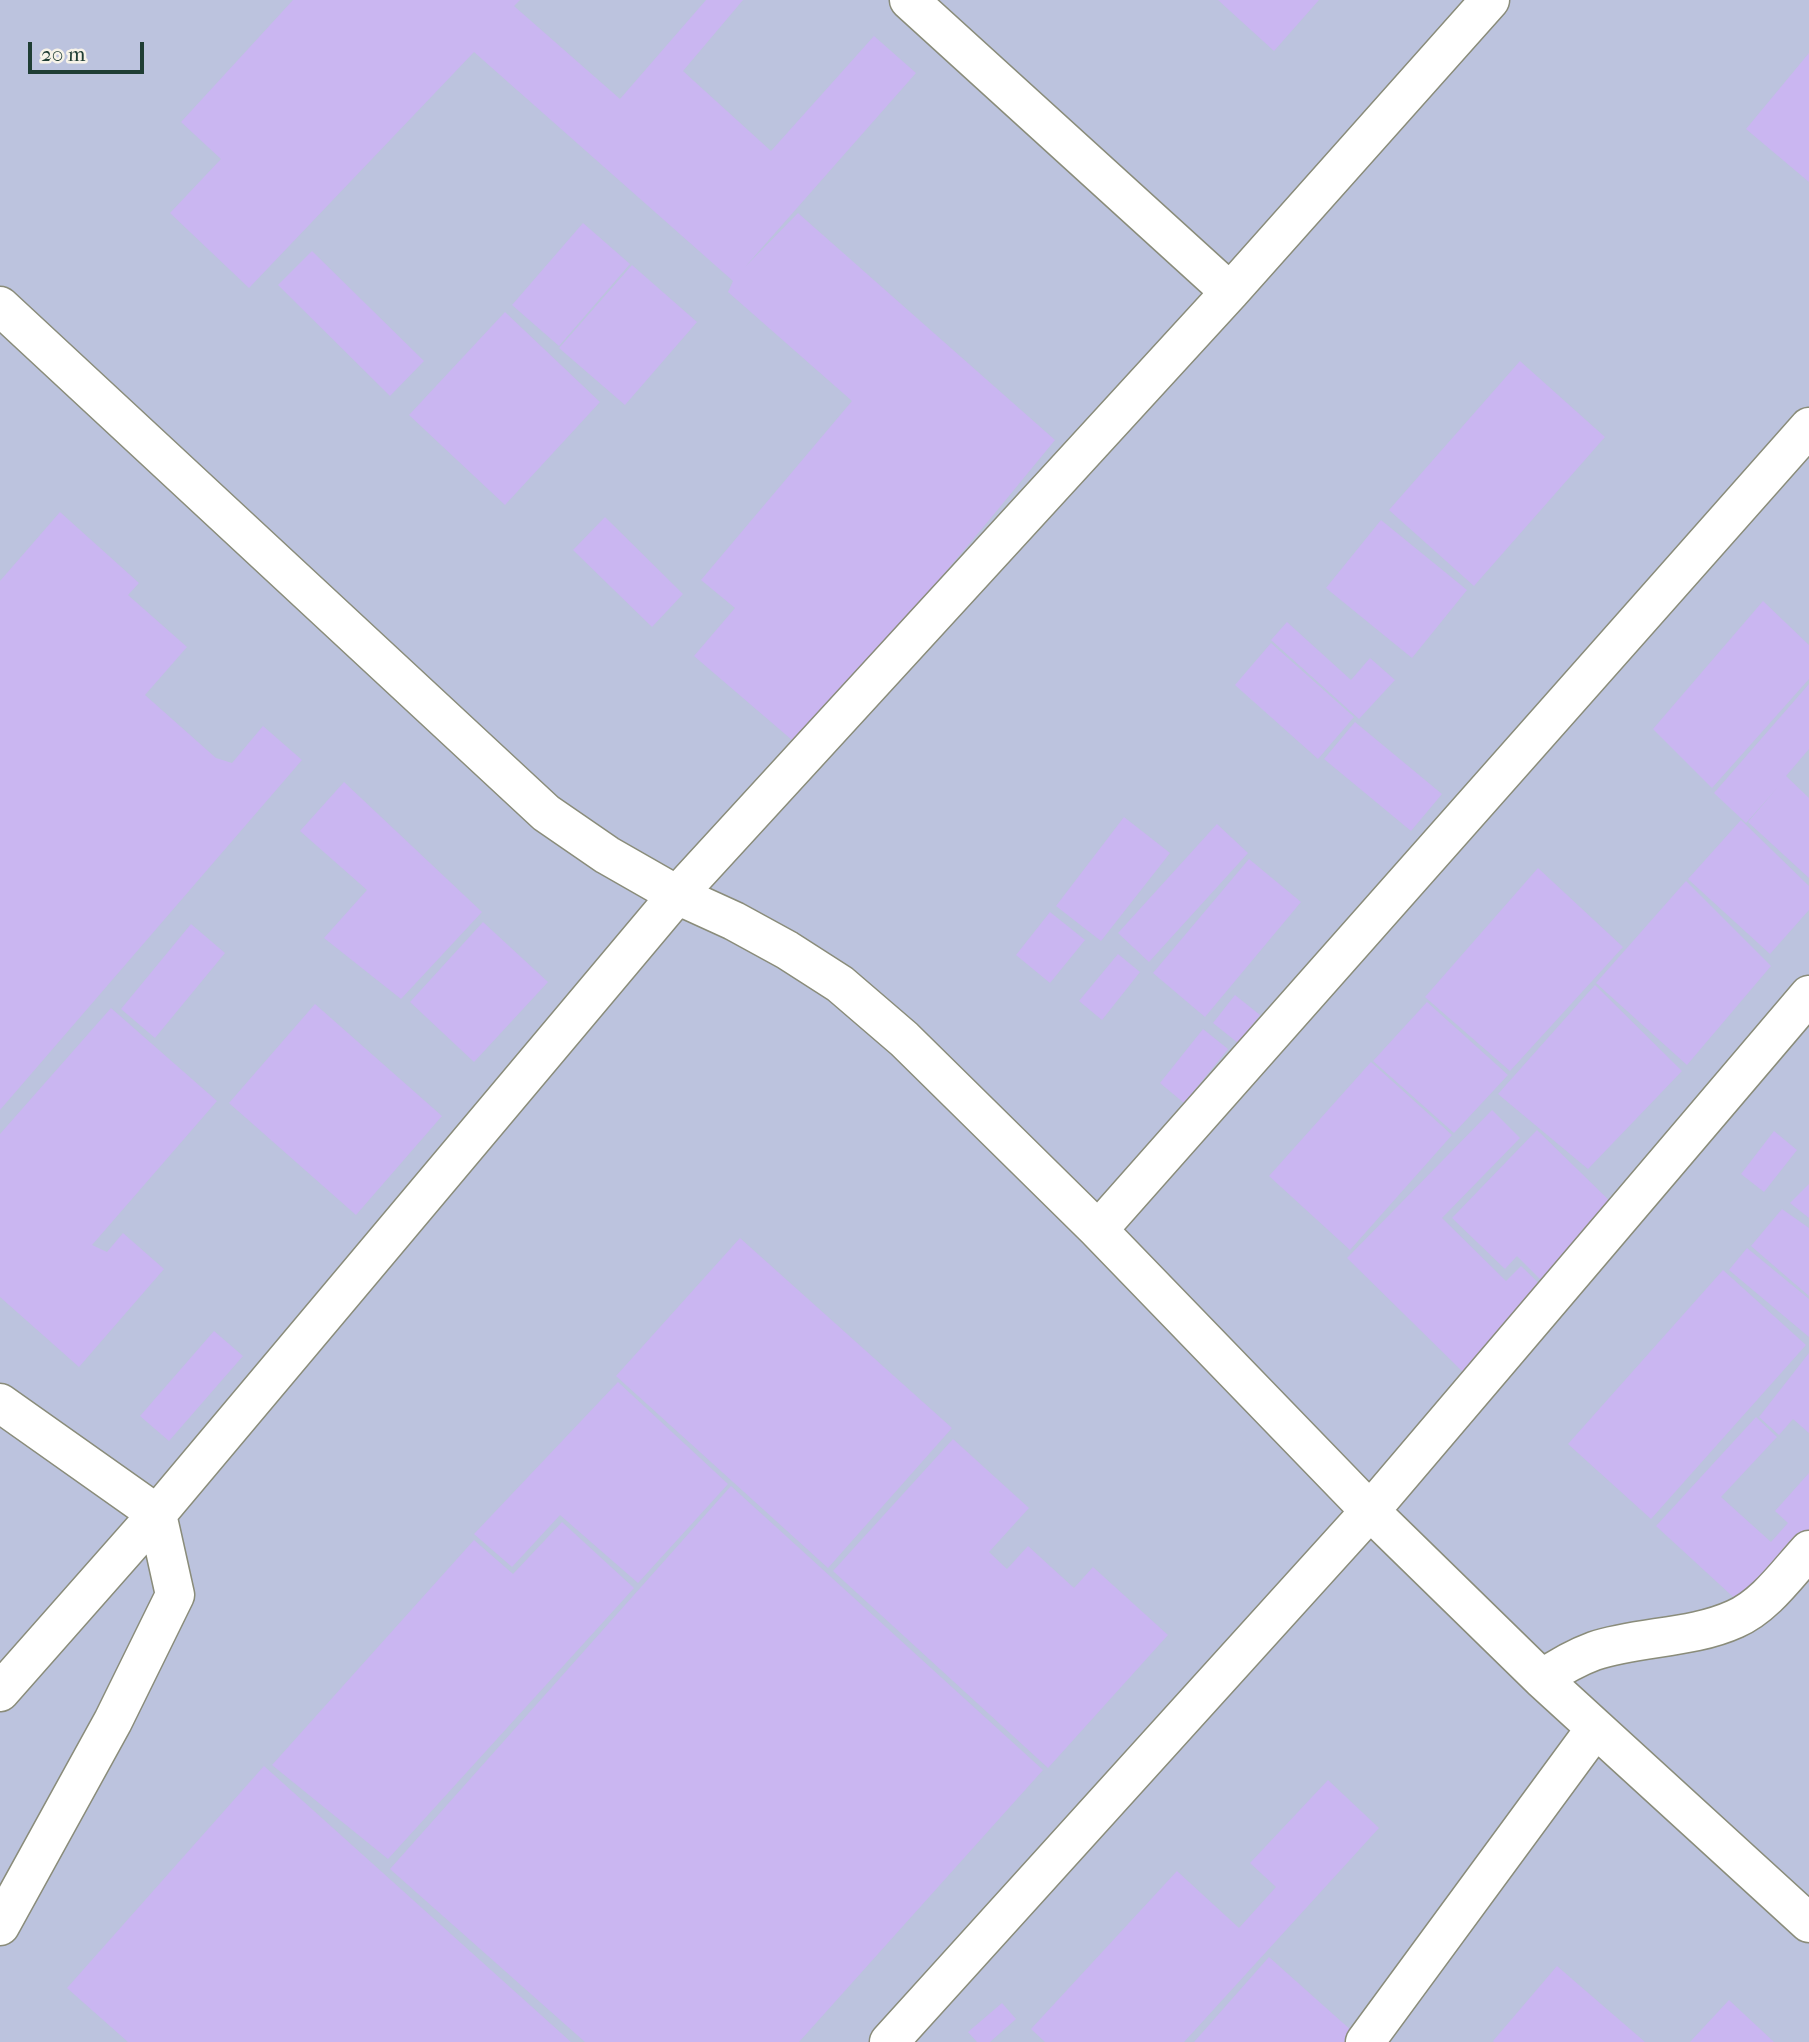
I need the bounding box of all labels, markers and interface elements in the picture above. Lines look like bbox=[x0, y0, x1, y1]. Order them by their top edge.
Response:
scale bar bbox=[32, 28, 147, 72]
text: 20 m bbox=[41, 42, 85, 66]

